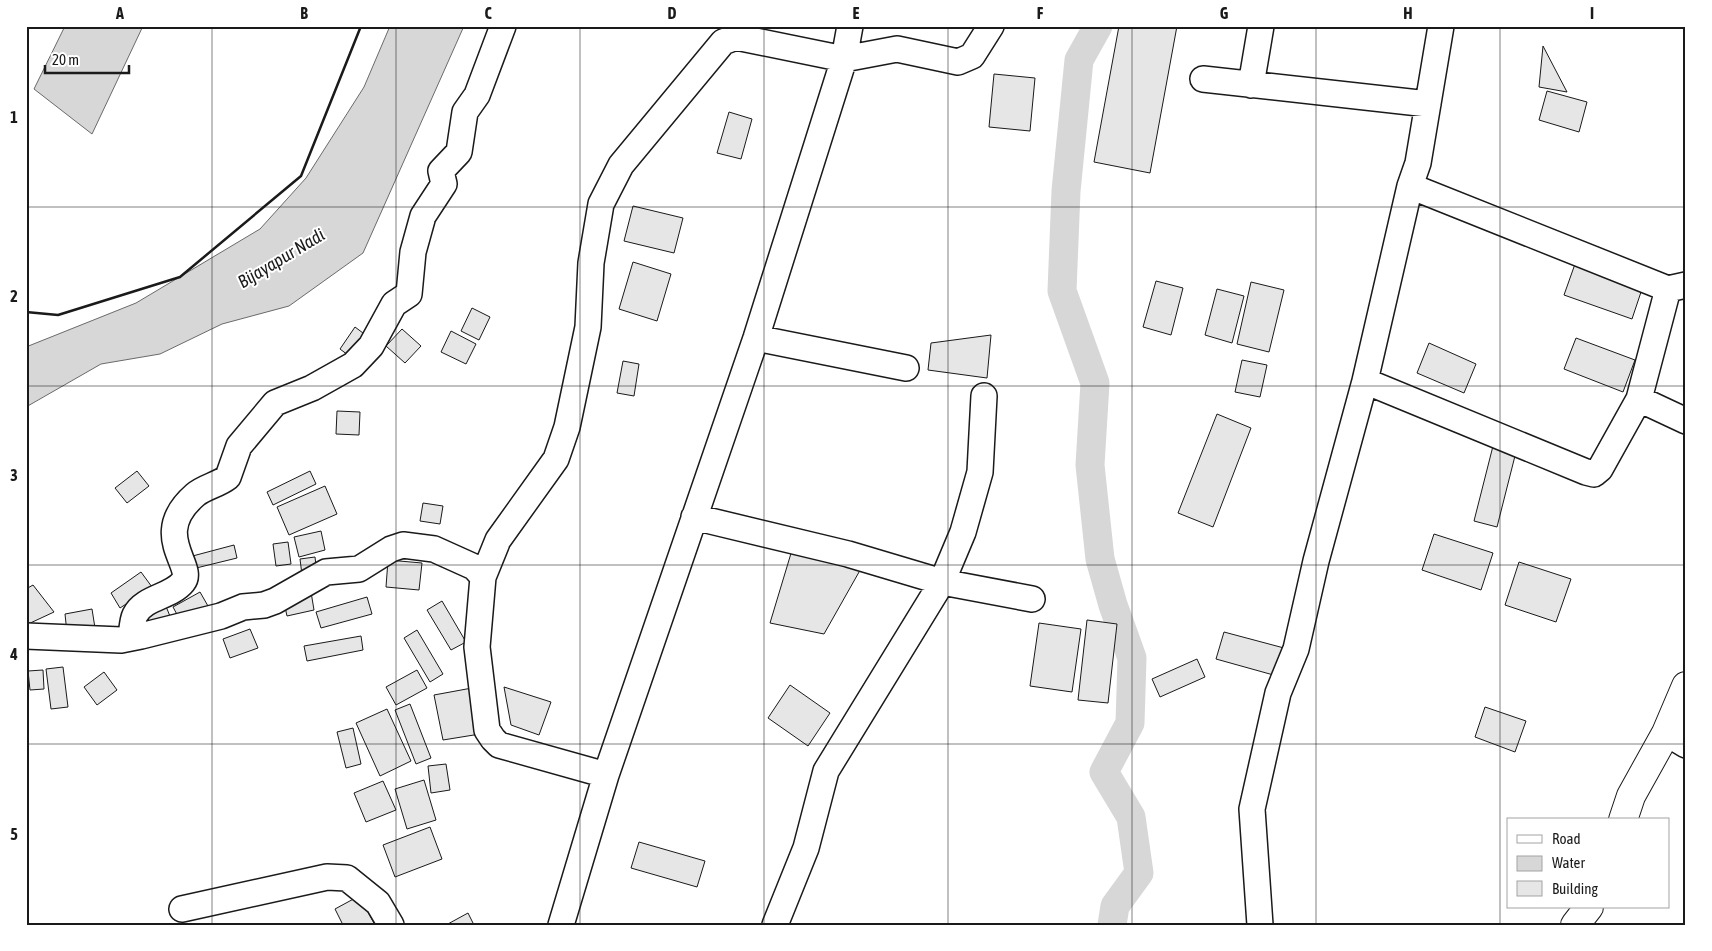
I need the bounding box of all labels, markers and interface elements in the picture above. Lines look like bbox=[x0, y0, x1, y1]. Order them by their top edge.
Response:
text: A bbox=[115, 4, 124, 22]
text: B bbox=[300, 4, 308, 22]
text: C bbox=[484, 4, 492, 22]
text: D bbox=[668, 4, 677, 22]
text: E bbox=[853, 4, 860, 22]
text: F bbox=[1037, 4, 1044, 22]
text: G bbox=[1220, 4, 1229, 22]
text: H bbox=[1403, 4, 1413, 22]
text: I bbox=[1590, 4, 1594, 22]
scale bar bbox=[45, 42, 129, 74]
text: 20 m bbox=[52, 51, 79, 68]
text: 1 bbox=[10, 108, 18, 126]
water label: Bijayapur Nadi bbox=[234, 224, 328, 292]
text: 2 bbox=[10, 287, 18, 305]
text: 3 bbox=[10, 466, 18, 484]
text: 4 bbox=[9, 645, 18, 663]
legend bbox=[1507, 818, 1670, 908]
text: 5 bbox=[10, 825, 18, 843]
text: Road bbox=[1552, 830, 1581, 847]
text: Water bbox=[1552, 854, 1585, 871]
text: Building bbox=[1552, 880, 1598, 897]

